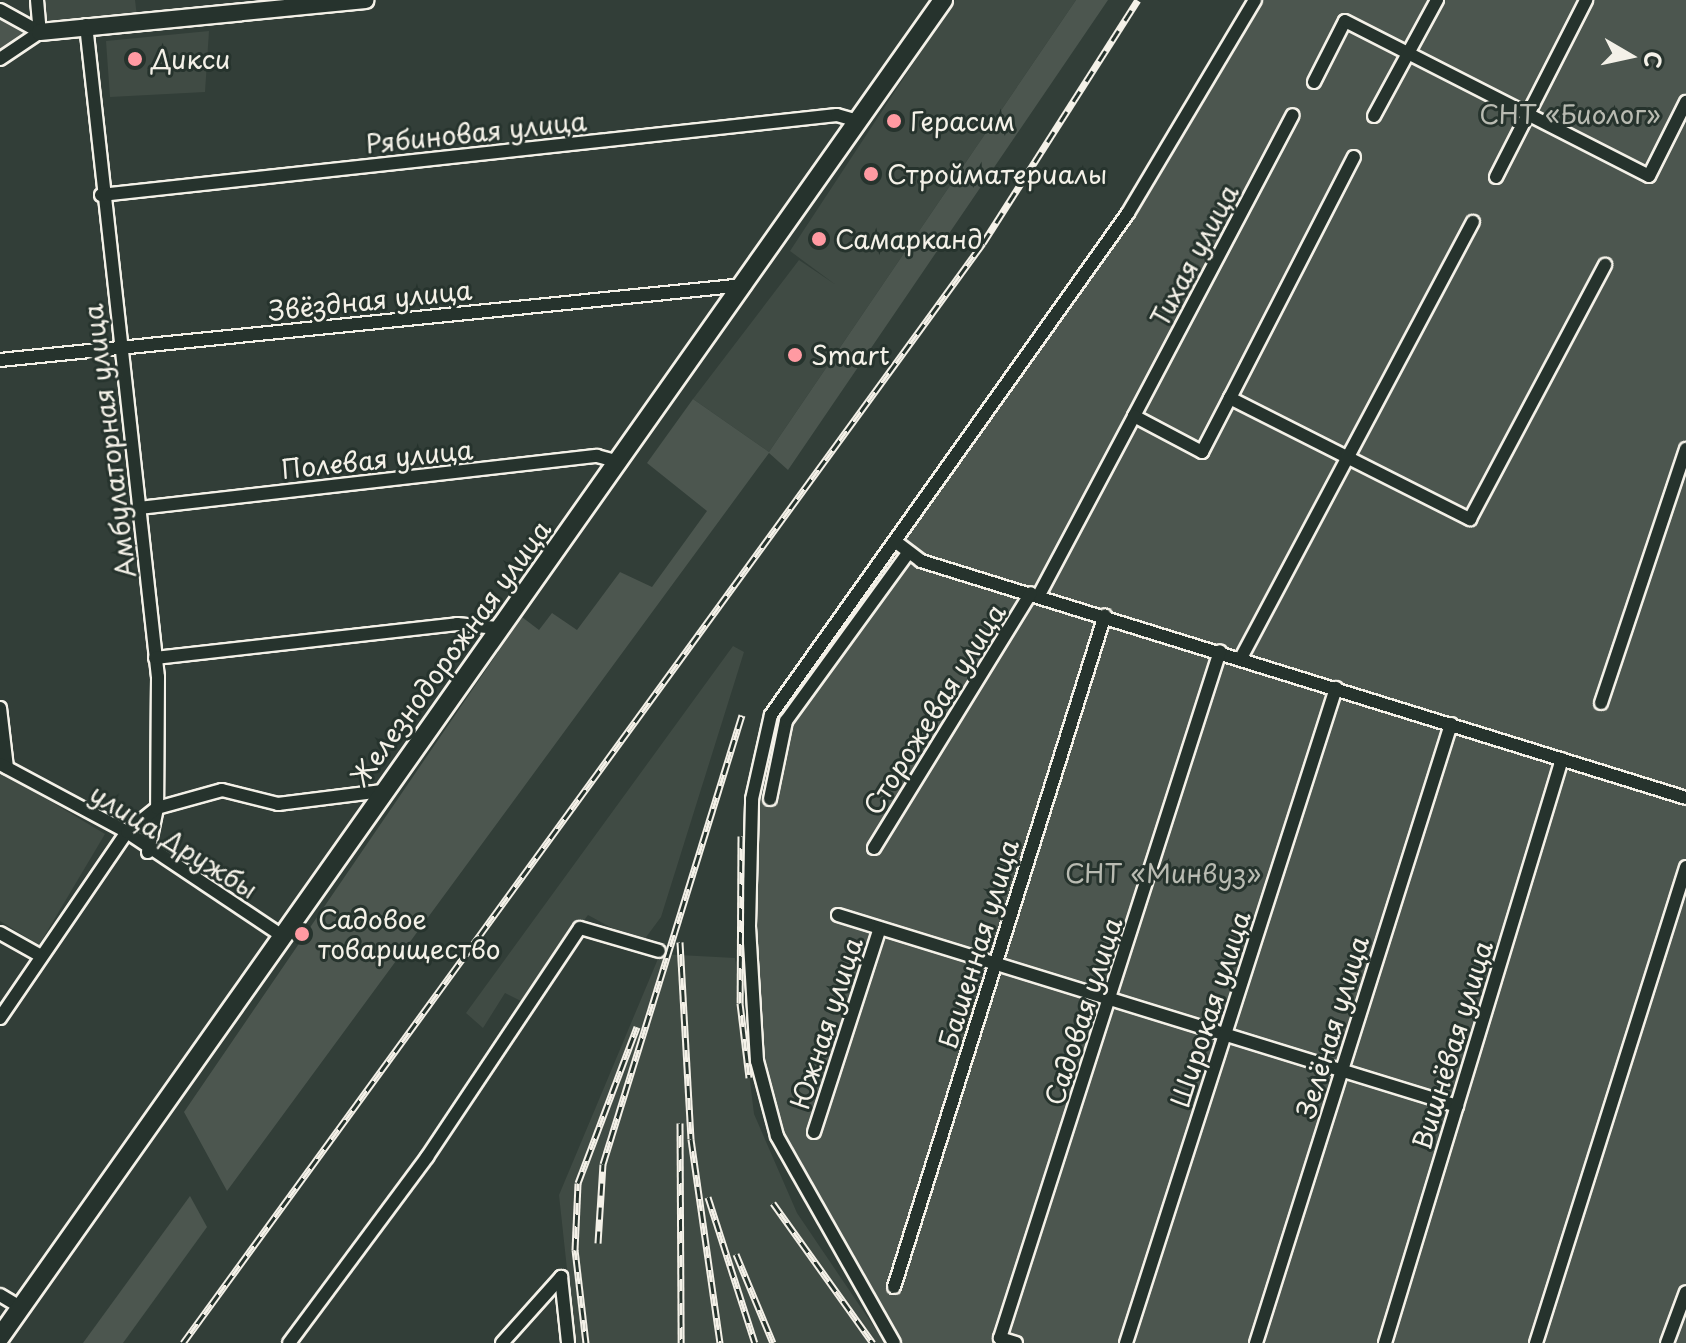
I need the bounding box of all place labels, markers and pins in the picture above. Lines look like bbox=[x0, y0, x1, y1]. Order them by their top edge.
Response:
place label: Дикси bbox=[151, 43, 230, 75]
marker: Дикси bbox=[126, 50, 144, 68]
place label: Герасим bbox=[910, 105, 1016, 137]
marker: Герасим bbox=[885, 112, 903, 130]
place label: Стройматериалы bbox=[887, 158, 1107, 190]
marker: Стройматериалы bbox=[862, 165, 880, 183]
place label: Самарканд bbox=[835, 223, 983, 255]
marker: Самарканд bbox=[810, 230, 828, 248]
place label: Smart bbox=[811, 339, 890, 371]
marker: Smart bbox=[786, 346, 804, 364]
place label: Садовое товарищество bbox=[318, 903, 501, 964]
marker: Садовое товарищество bbox=[293, 925, 311, 943]

